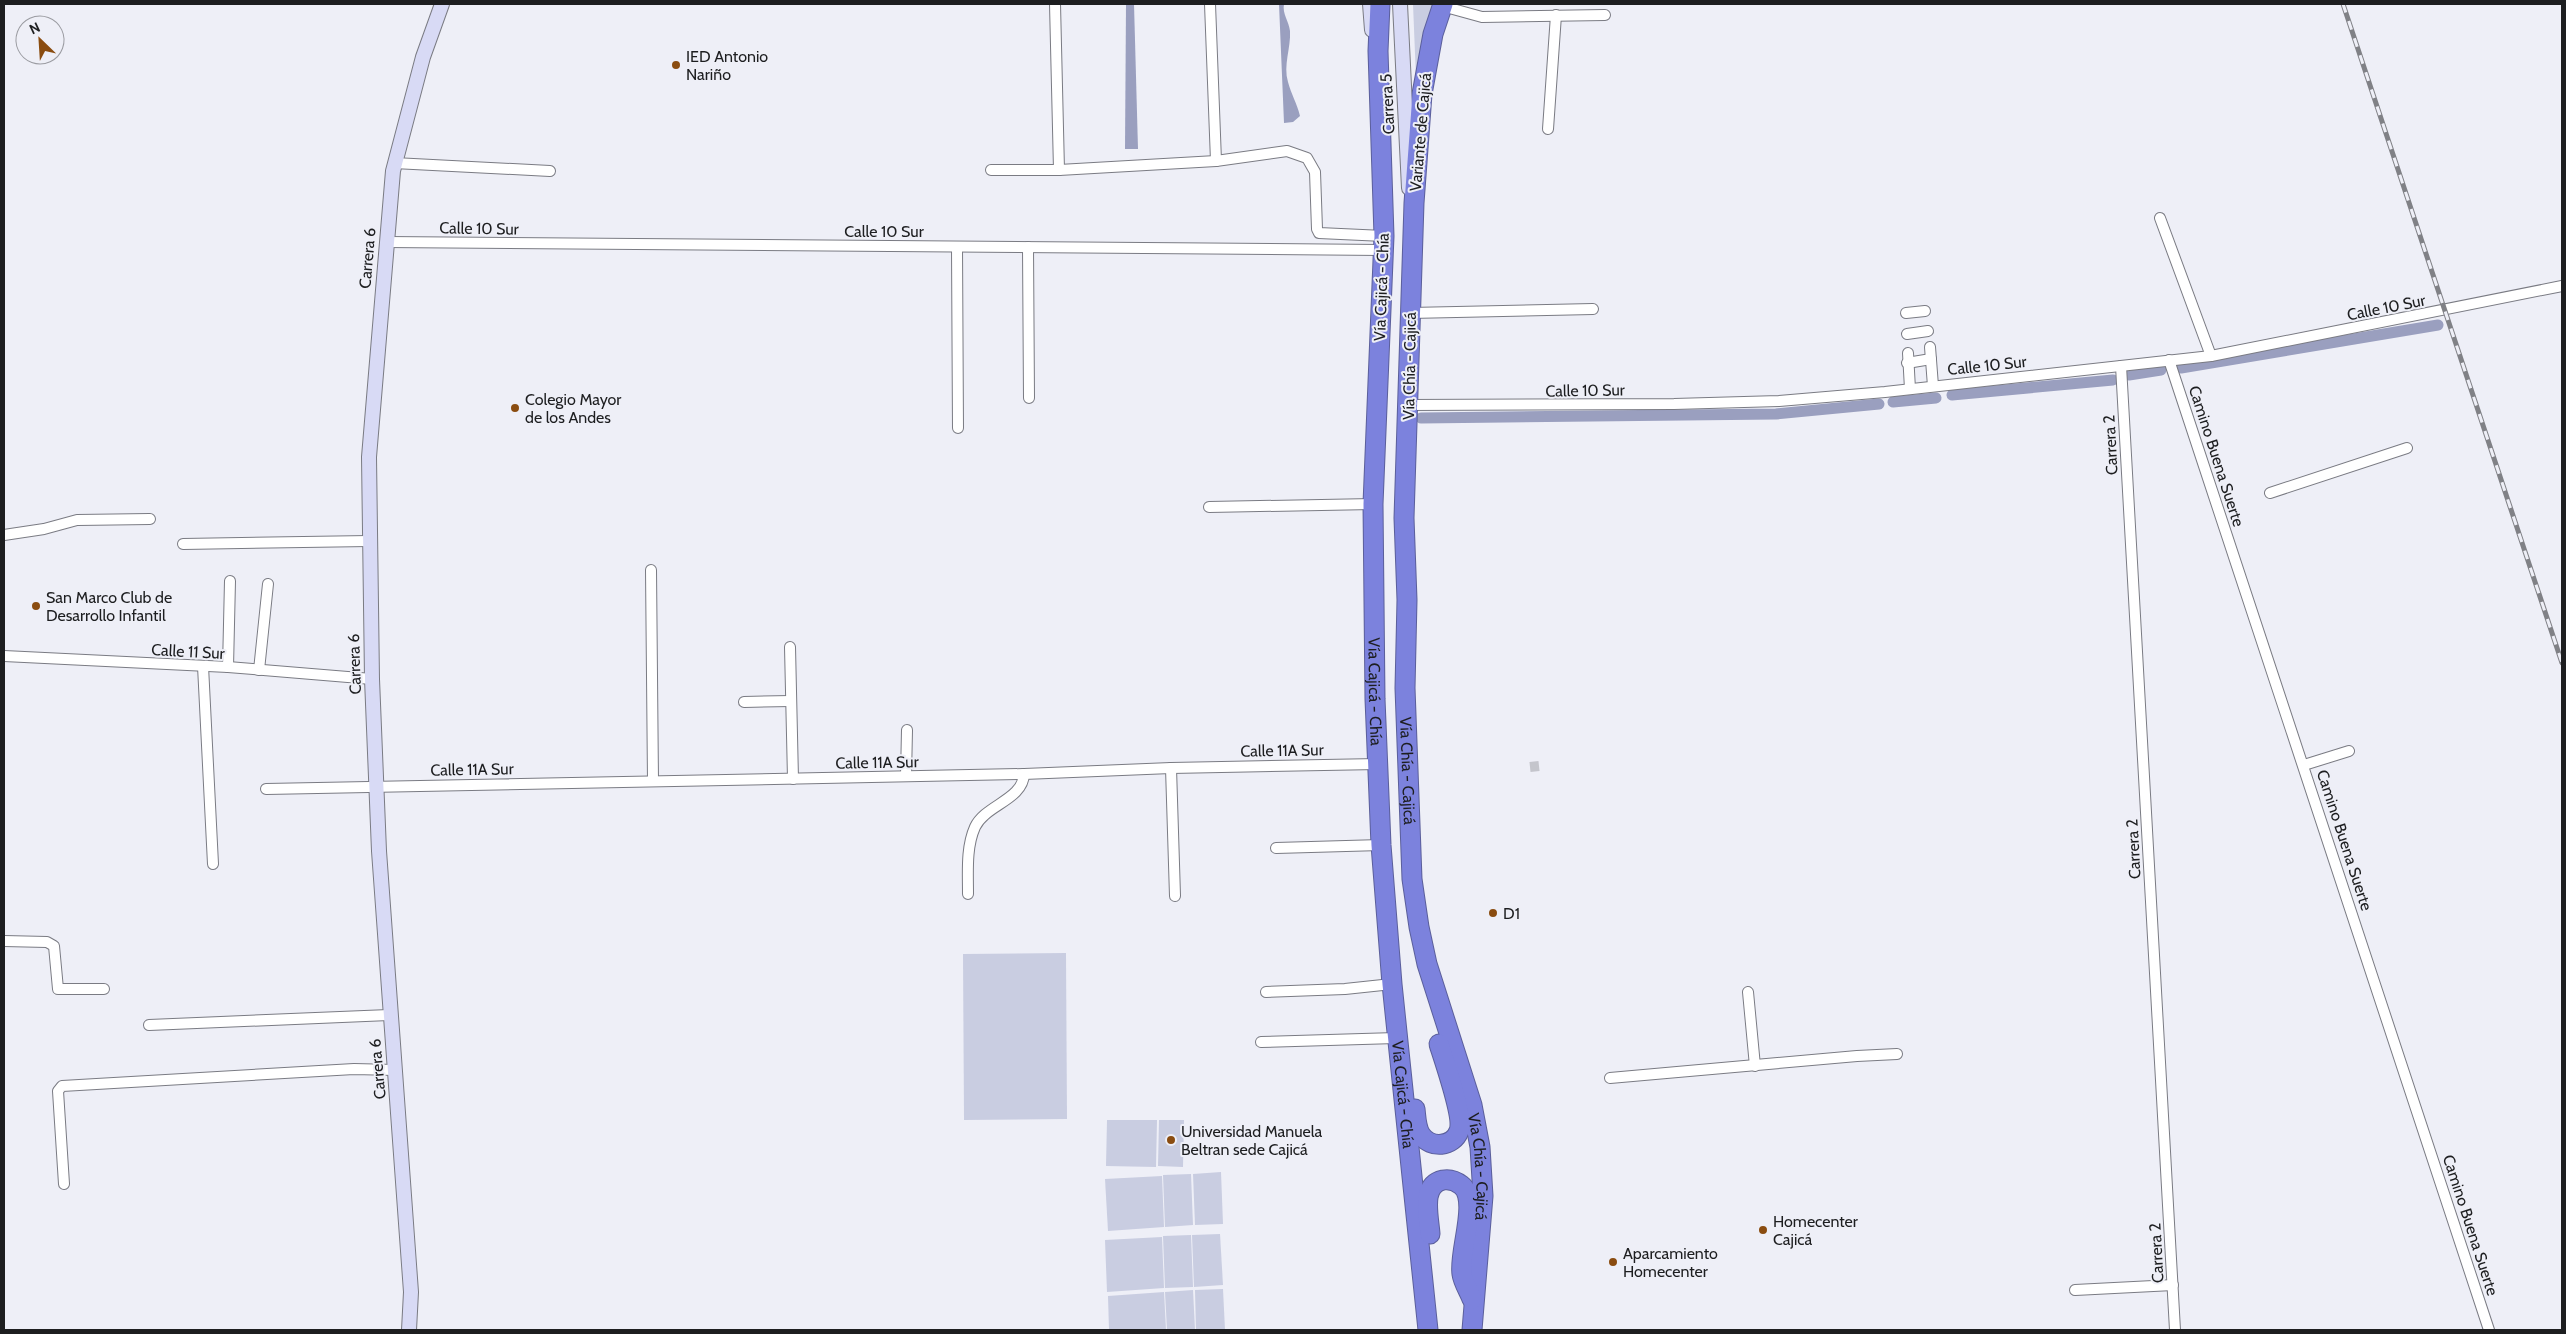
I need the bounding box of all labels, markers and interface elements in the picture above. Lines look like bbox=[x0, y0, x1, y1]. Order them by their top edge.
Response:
north arrow bbox=[15, 15, 65, 65]
text: N bbox=[26, 18, 43, 38]
place label: IED Antonio Nariño bbox=[686, 47, 768, 84]
marker: IED Antonio Nariño bbox=[670, 59, 682, 71]
street label: Variante de Cajicá bbox=[1406, 72, 1435, 192]
street label: Carrera 5 bbox=[1376, 73, 1399, 135]
street label: Calle 10 Sur bbox=[439, 218, 520, 239]
street label: Calle 10 Sur bbox=[844, 222, 925, 241]
street label: Carrera 6 bbox=[355, 227, 380, 289]
street label: Vía Cajicá - Chía bbox=[1370, 232, 1393, 341]
street label: Calle 10 Sur bbox=[2345, 290, 2428, 324]
street label: Vía Chía - Cajicá bbox=[1399, 312, 1420, 420]
street label: Calle 10 Sur bbox=[1947, 352, 2028, 379]
street label: Calle 10 Sur bbox=[1545, 380, 1626, 401]
street label: Camino Buena Suerte bbox=[2185, 383, 2248, 529]
place label: Colegio Mayor de los Andes bbox=[525, 390, 622, 427]
marker: Colegio Mayor de los Andes bbox=[509, 402, 521, 414]
street label: Carrera 2 bbox=[2099, 414, 2122, 476]
place label: San Marco Club de Desarrollo Infantil bbox=[46, 588, 172, 625]
marker: San Marco Club de Desarrollo Infantil bbox=[30, 600, 42, 612]
street label: Carrera 6 bbox=[344, 633, 365, 695]
street label: Vía Cajicá - Chía bbox=[1364, 637, 1386, 746]
street label: Calle 11 Sur bbox=[151, 640, 226, 663]
street label: Vía Chía - Cajicá bbox=[1396, 716, 1419, 826]
street label: Calle 11A Sur bbox=[1240, 740, 1325, 761]
street label: Calle 11A Sur bbox=[835, 752, 920, 773]
street label: Calle 11A Sur bbox=[430, 759, 515, 780]
street label: Camino Buena Suerte bbox=[2313, 767, 2376, 913]
street label: Carrera 2 bbox=[2122, 818, 2145, 880]
place label: D1 bbox=[1503, 904, 1520, 923]
marker: D1 bbox=[1487, 907, 1499, 919]
street label: Carrera 6 bbox=[365, 1038, 390, 1100]
street label: Vía Cajicá - Chía bbox=[1388, 1040, 1418, 1150]
street label: Vía Chía - Cajicá bbox=[1464, 1111, 1492, 1222]
place label: Universidad Manuela Beltran sede Cajicá bbox=[1181, 1122, 1323, 1159]
marker: Universidad Manuela Beltran sede Cajicá bbox=[1165, 1134, 1177, 1146]
street label: Camino Buena Suerte bbox=[2439, 1152, 2502, 1298]
place label: Homecenter Cajicá bbox=[1773, 1212, 1859, 1249]
street label: Carrera 2 bbox=[2145, 1222, 2168, 1284]
marker: Homecenter Cajicá bbox=[1757, 1224, 1769, 1236]
place label: Aparcamiento Homecenter bbox=[1623, 1244, 1718, 1281]
marker: Aparcamiento Homecenter bbox=[1607, 1256, 1619, 1268]

